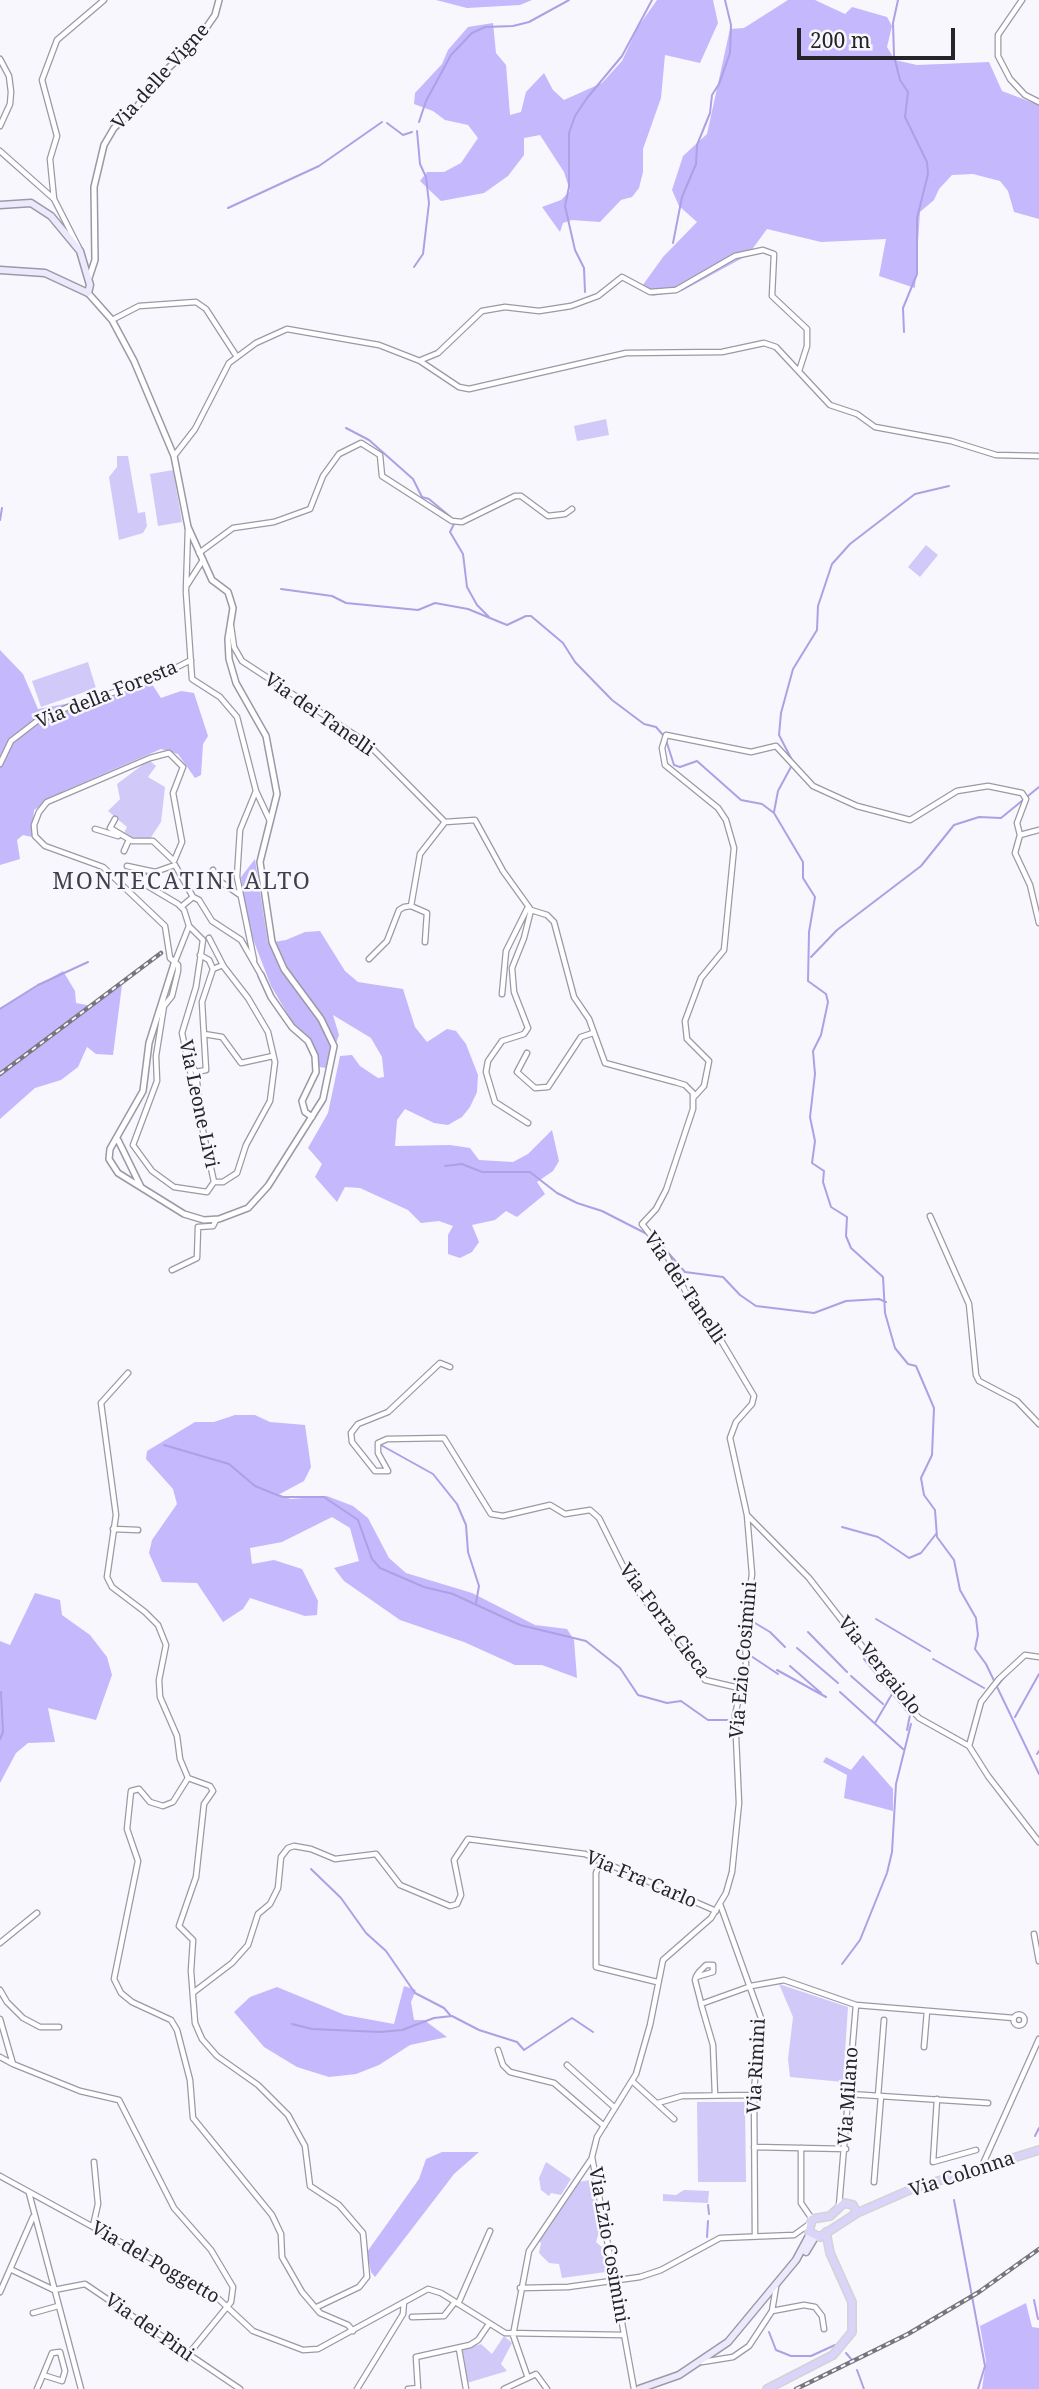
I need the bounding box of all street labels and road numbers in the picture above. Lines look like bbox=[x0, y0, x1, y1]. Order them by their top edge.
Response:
street label: Via delle Vigne bbox=[107, 19, 215, 135]
street label: Via della Foresta bbox=[33, 656, 181, 734]
street label: Via dei Tanelli bbox=[259, 669, 379, 761]
street label: Via Leone Livi bbox=[173, 1038, 223, 1170]
street label: Via dei Tanelli bbox=[638, 1228, 730, 1348]
street label: Via Forra Cieca bbox=[614, 1559, 714, 1683]
street label: Via Ezio Cosimini bbox=[726, 1580, 762, 1740]
street label: Via Vergaiolo bbox=[832, 1612, 926, 1720]
street label: Via Fra Carlo bbox=[582, 1846, 700, 1914]
street label: Via Rimini bbox=[743, 2018, 771, 2114]
street label: Via Milano bbox=[834, 2046, 864, 2146]
street label: Via Colonna bbox=[907, 2147, 1017, 2203]
street label: Via Ezio Cosimini bbox=[583, 2165, 633, 2325]
street label: Via del Poggetto bbox=[87, 2217, 223, 2309]
street label: Via dei Pini bbox=[100, 2289, 198, 2367]

